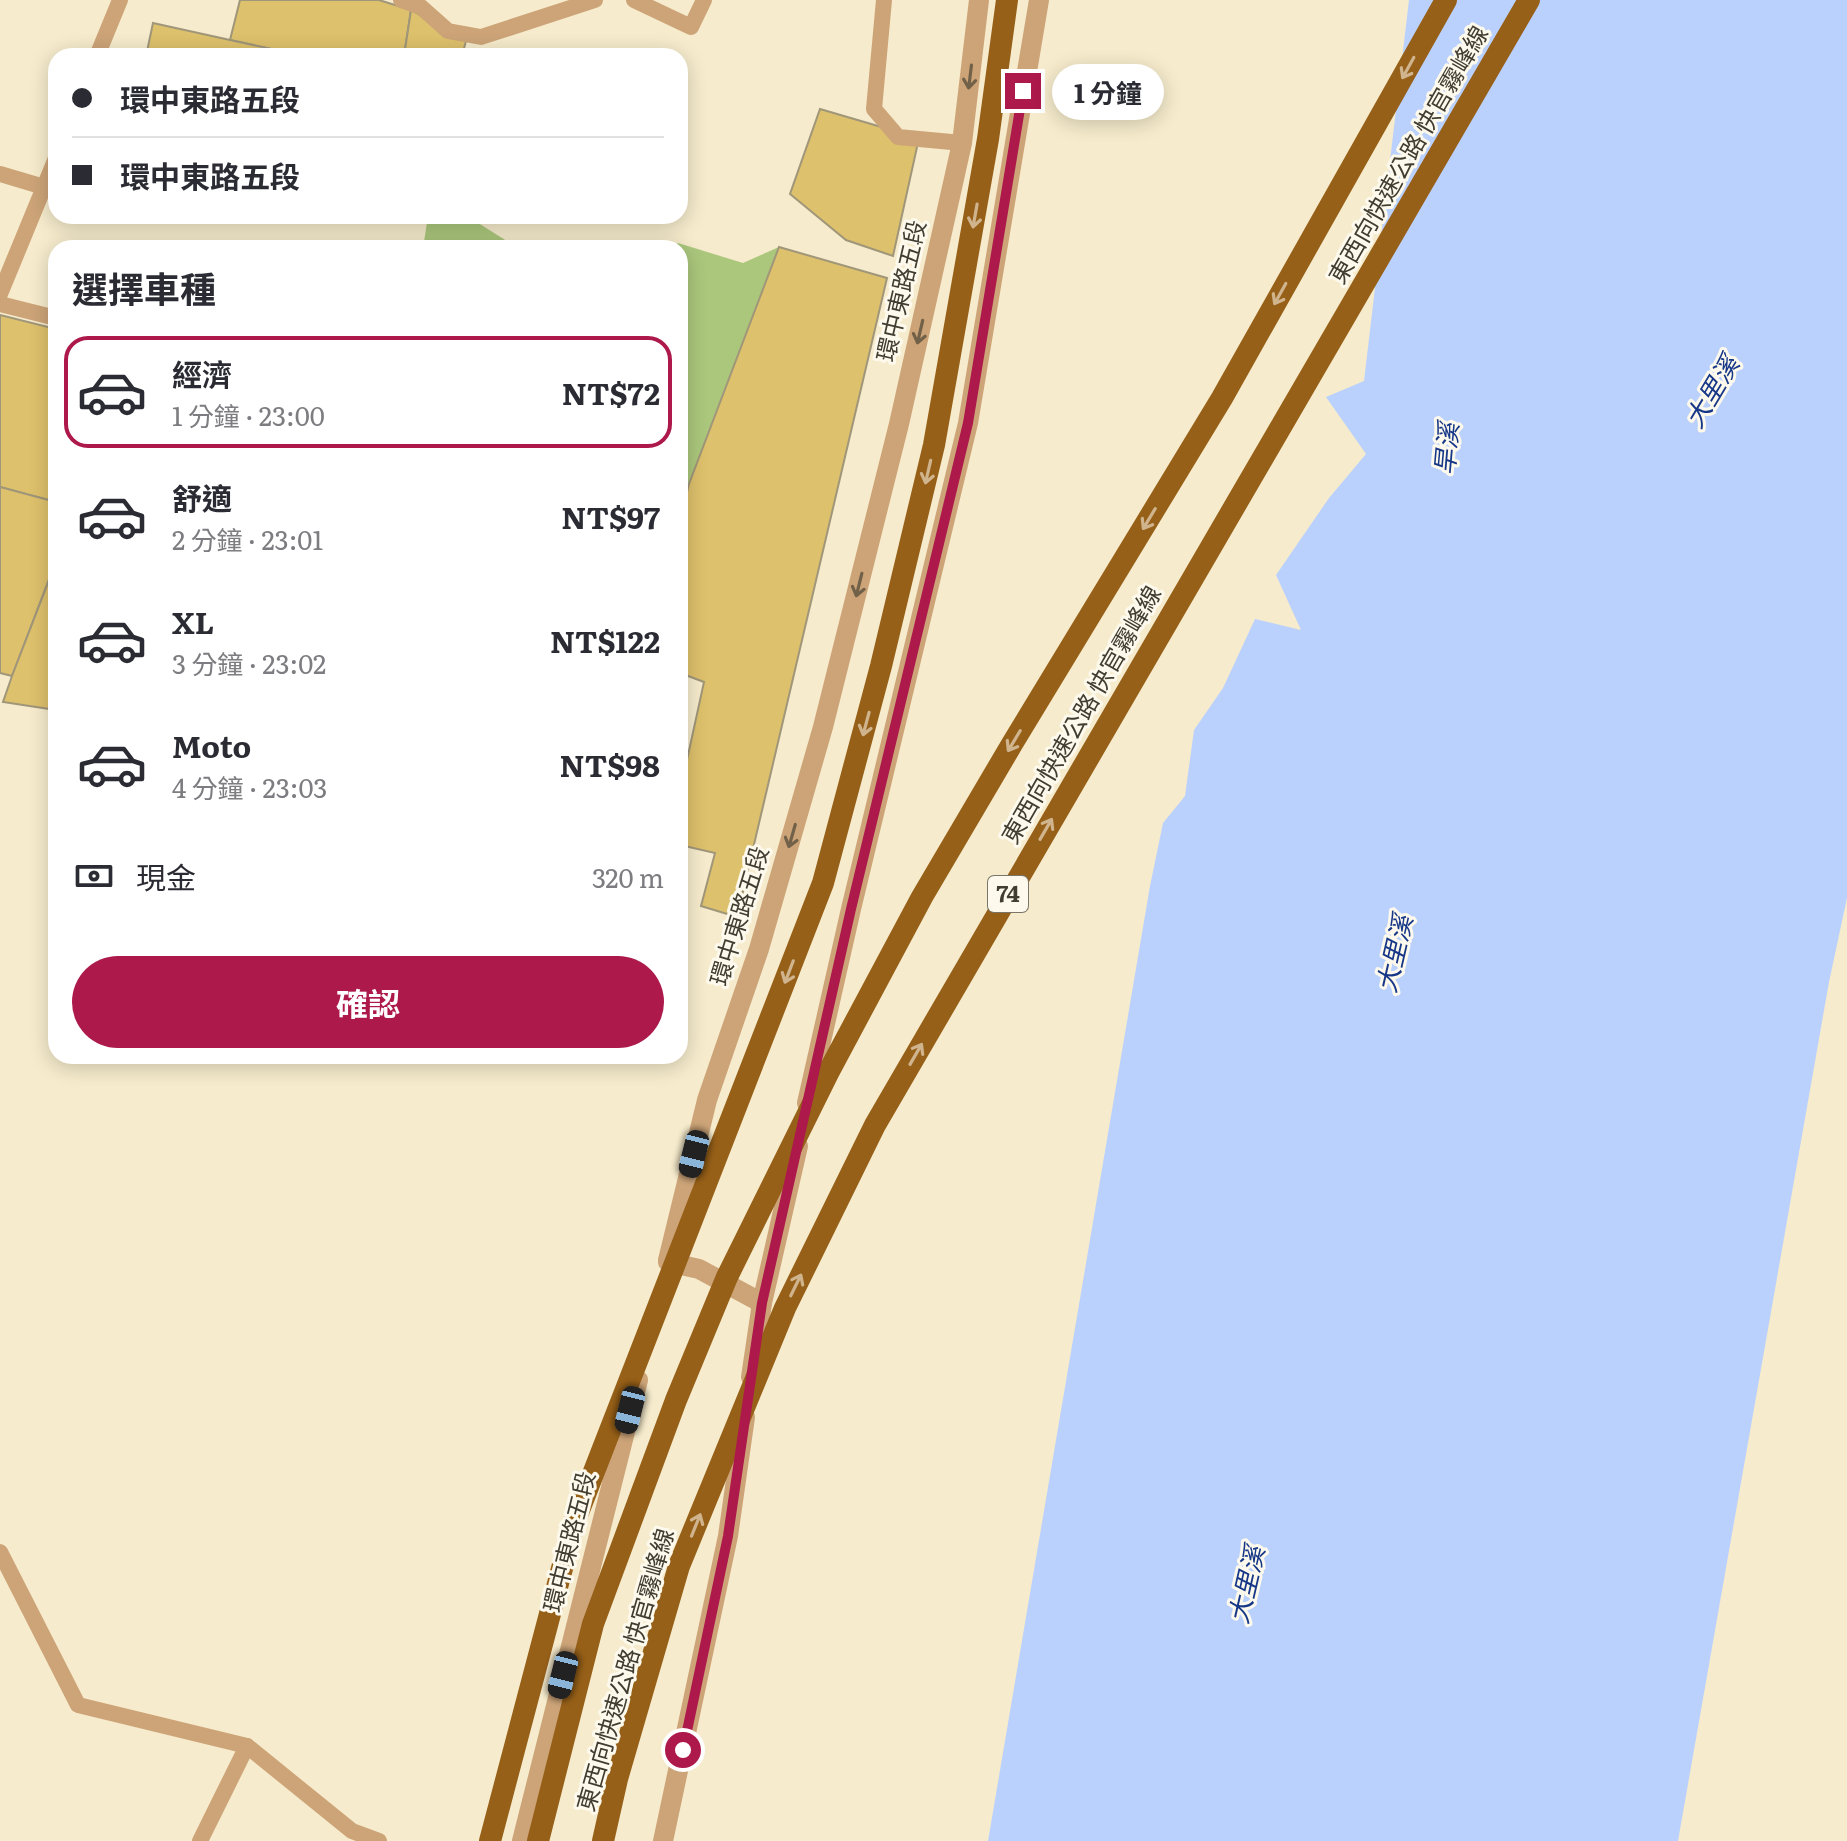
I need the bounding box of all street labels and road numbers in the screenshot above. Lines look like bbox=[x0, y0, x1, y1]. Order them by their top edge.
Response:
street label: 東西向快速公路 快官霧峰線 bbox=[1318, 18, 1495, 289]
street label: 環中東路五段 bbox=[866, 216, 933, 365]
street label: 東西向快速公路 快官霧峰線 bbox=[991, 578, 1168, 849]
street label: 環中東路五段 bbox=[700, 841, 775, 989]
road number: 74 bbox=[988, 876, 1028, 912]
street label: 環中東路五段 bbox=[533, 1467, 602, 1615]
street label: 東西向快速公路 快官霧峰線 bbox=[566, 1524, 681, 1815]

